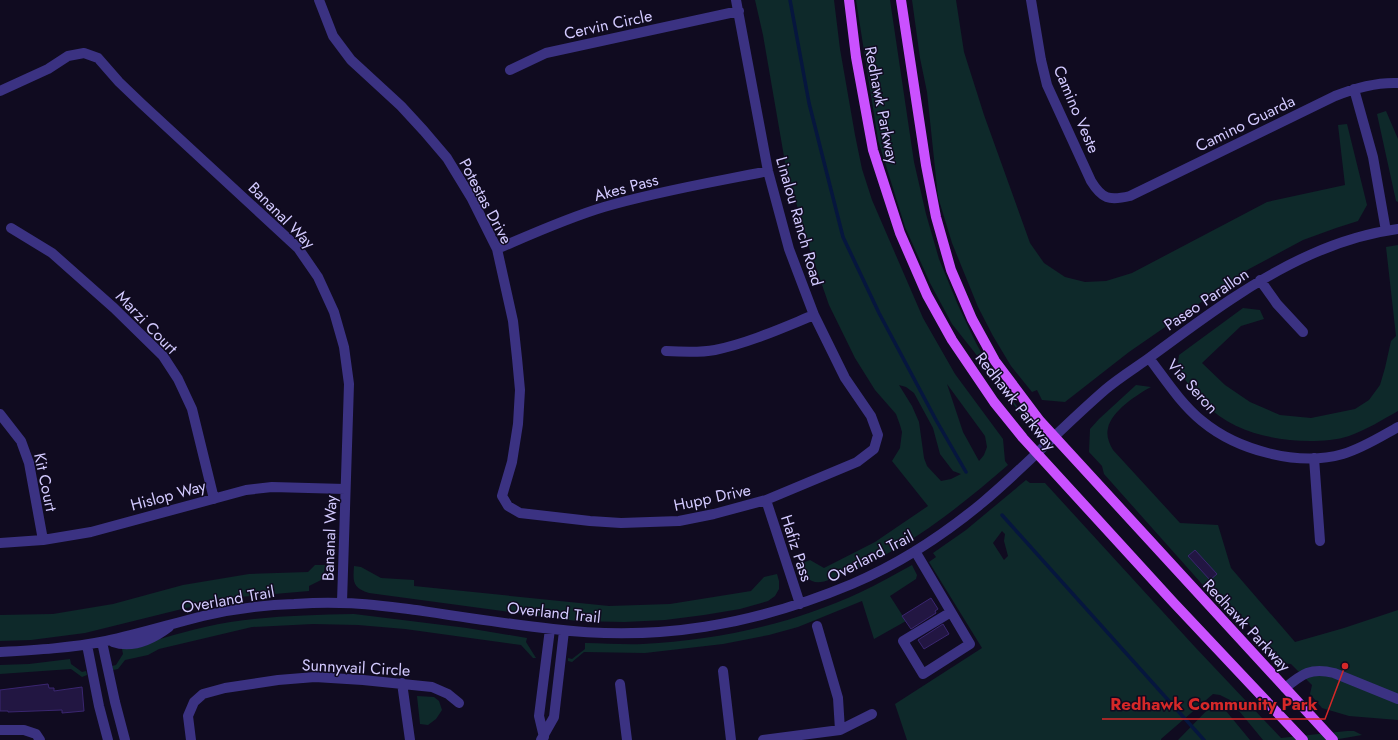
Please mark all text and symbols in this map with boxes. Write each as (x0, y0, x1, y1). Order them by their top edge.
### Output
street label: Cervin Circle (562, 4, 654, 45)
street label: Redhawk Parkway (859, 44, 904, 167)
street label: Camino Veste (1048, 62, 1105, 157)
street label: Camino Guarda (1192, 89, 1299, 157)
street label: Potestas Drive (453, 154, 518, 248)
street label: Linalou Ranch Road (770, 154, 829, 288)
street label: Akes Pass (591, 168, 661, 207)
street label: Bananal Way (243, 177, 321, 255)
street label: Paseo Parallon (1159, 263, 1253, 336)
street label: Marzi Court (110, 285, 183, 359)
street label: Redhawk Parkway (970, 347, 1062, 456)
street label: Via Seron (1162, 354, 1223, 419)
street label: Kit Court (28, 451, 63, 514)
street label: Hislop Way (128, 474, 209, 517)
street label: Hupp Drive (671, 478, 753, 517)
street label: Bananal Way (317, 494, 343, 581)
street label: Hafiz Pass (775, 512, 818, 584)
street label: Overland Trail (823, 525, 917, 588)
street label: Redhawk Parkway (1198, 574, 1296, 678)
street label: Overland Trail (180, 580, 277, 619)
street label: Overland Trail (506, 596, 602, 629)
street label: Sunnyvail Circle (301, 653, 411, 682)
callout: Redhawk Community Park (1102, 690, 1325, 719)
text: Redhawk Community Park (1110, 692, 1318, 716)

